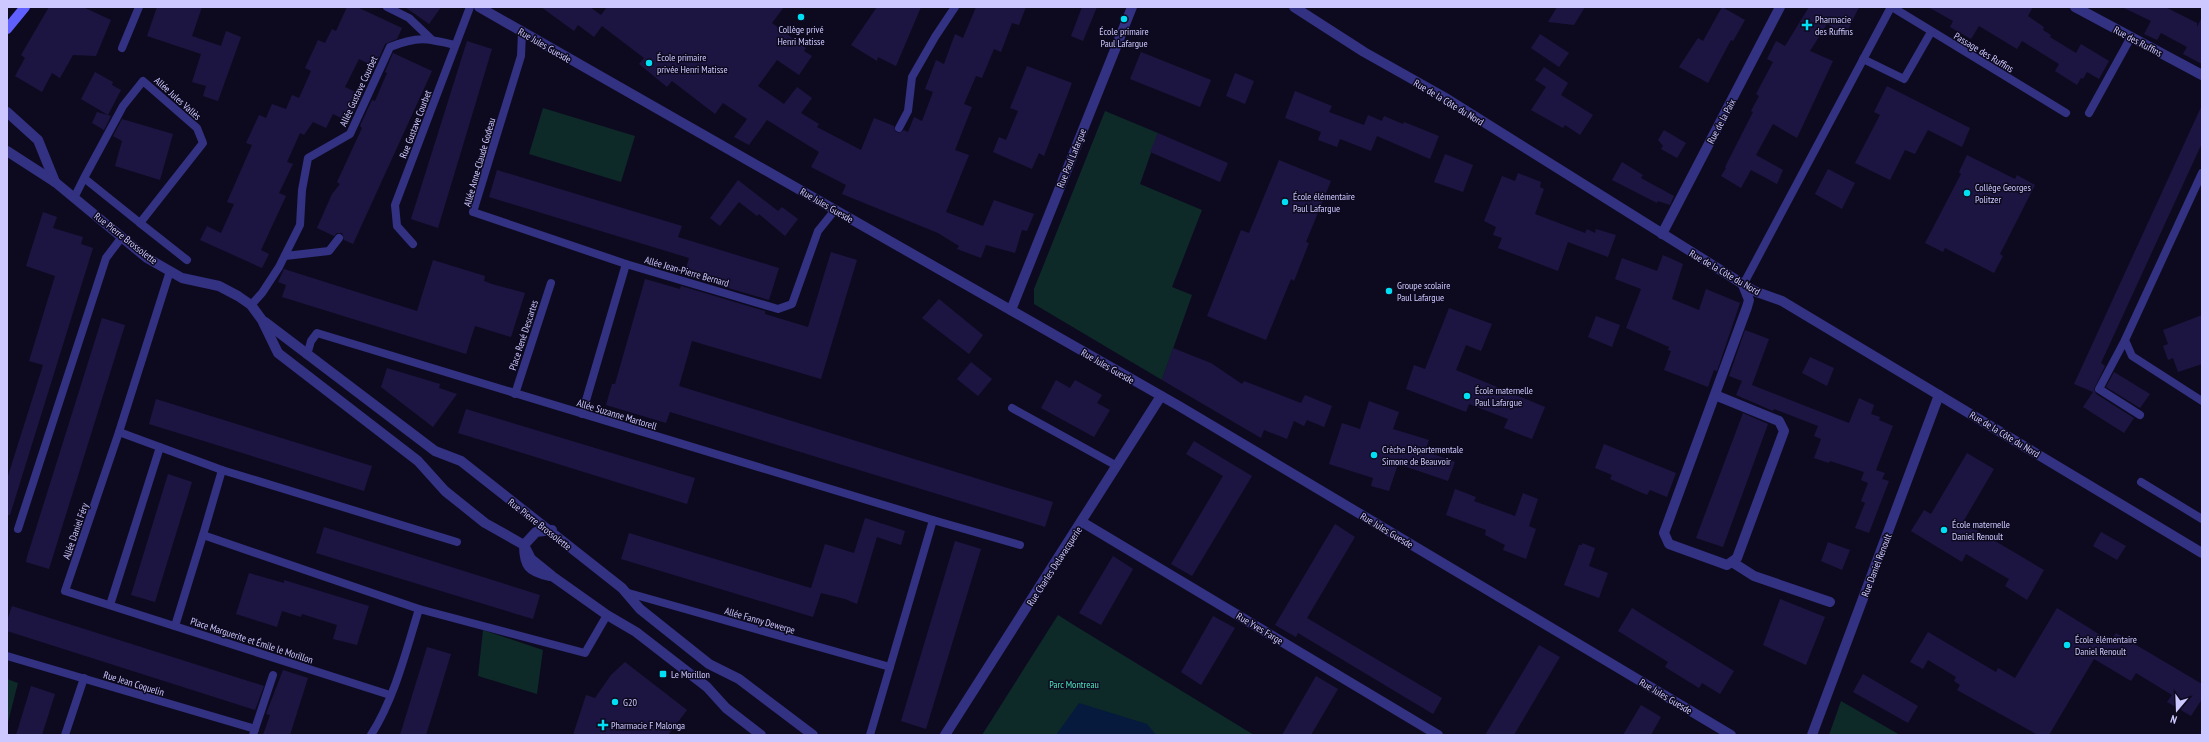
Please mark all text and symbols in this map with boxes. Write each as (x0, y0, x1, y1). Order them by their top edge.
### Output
marker: Collège privé Henri Matisse (796, 12, 806, 22)
place label: Pharmacie des Ruffins (1815, 13, 1853, 38)
marker: École primaire Paul Lafargue (1119, 14, 1129, 24)
marker: Pharmacie des Ruffins (1802, 20, 1812, 30)
place label: Collège privé Henri Matisse (777, 23, 825, 48)
street label: Rue des Ruffins (2111, 23, 2165, 60)
street label: Rue Jules Guesde (516, 25, 574, 66)
place label: École primaire Paul Lafargue (1099, 25, 1149, 50)
street label: Passage des Ruffins (1952, 30, 2016, 76)
place label: École primaire privée Henri Matisse (657, 51, 728, 76)
street label: Allée Gustave Courbet (336, 54, 381, 128)
marker: École primaire privée Henri Matisse (644, 58, 654, 68)
street label: Allée Jules Vallès (152, 74, 204, 123)
street label: Rue de la Côte du Nord (1411, 76, 1486, 128)
street label: Rue Gustave Courbet (397, 88, 434, 160)
street label: Rue de la Paix (1704, 97, 1739, 146)
street label: Allée Anne-Claude Godeau (461, 116, 498, 208)
street label: Rue Paul Lafargue (1054, 127, 1089, 190)
place label: Collège Georges Politzer (1975, 181, 2031, 206)
street label: Rue Jules Guesde (798, 185, 856, 226)
marker: Collège Georges Politzer (1962, 188, 1972, 198)
place label: École élémentaire Paul Lafargue (1293, 190, 1355, 215)
marker: École élémentaire Paul Lafargue (1280, 197, 1290, 207)
street label: Rue Pierre Brossolette (91, 210, 160, 267)
street label: Rue de la Côte du Nord (1687, 247, 1762, 298)
street label: Allée Jean-Pierre Bernard (643, 253, 731, 290)
place label: Groupe scolaire Paul Lafargue (1397, 279, 1450, 304)
marker: Groupe scolaire Paul Lafargue (1384, 286, 1394, 296)
street label: Place René Descartes (506, 298, 541, 372)
street label: Rue Jules Guesde (1079, 346, 1137, 387)
place label: École maternelle Paul Lafargue (1475, 384, 1533, 409)
marker: École maternelle Paul Lafargue (1462, 391, 1472, 401)
street label: Allée Suzanne Martorell (575, 396, 659, 433)
street label: Rue de la Côte du Nord (1967, 408, 2042, 460)
place label: Crèche Départementale Simone de Beauvoir (1382, 443, 1463, 468)
marker: Crèche Départementale Simone de Beauvoir (1369, 450, 1379, 460)
street label: Rue Pierre Brossolette (505, 496, 574, 553)
street label: Allée Daniel Féry (60, 501, 91, 561)
street label: Rue Jules Guesde (1358, 510, 1416, 551)
place label: École maternelle Daniel Renoult (1952, 518, 2010, 543)
street label: Rue Charles Delavacquerie (1024, 524, 1085, 608)
marker: École maternelle Daniel Renoult (1939, 525, 1949, 535)
street label: Rue Daniel Renoult (1858, 532, 1895, 599)
street label: Allée Fanny Dewerpe (723, 604, 797, 637)
street label: Rue Yves Farge (1234, 609, 1285, 647)
street label: Place Marguerite et Émile le Morillon (189, 614, 315, 666)
place label: École élémentaire Daniel Renoult (2075, 633, 2137, 658)
marker: École élémentaire Daniel Renoult (2062, 640, 2072, 650)
street label: Rue Jean Coquelin (102, 668, 166, 699)
place label: Le Morillon (671, 668, 710, 681)
marker: Le Morillon (658, 669, 668, 679)
street label: Rue Jules Guesde (1637, 676, 1695, 717)
park label: Parc Montreau (1049, 678, 1099, 691)
north arrow (2157, 690, 2197, 730)
place label: G20 (623, 696, 637, 709)
marker: G20 (610, 697, 620, 707)
text: N (2169, 712, 2179, 727)
place label: Pharmacie F Malonga (611, 719, 685, 732)
marker: Pharmacie F Malonga (598, 720, 608, 730)

